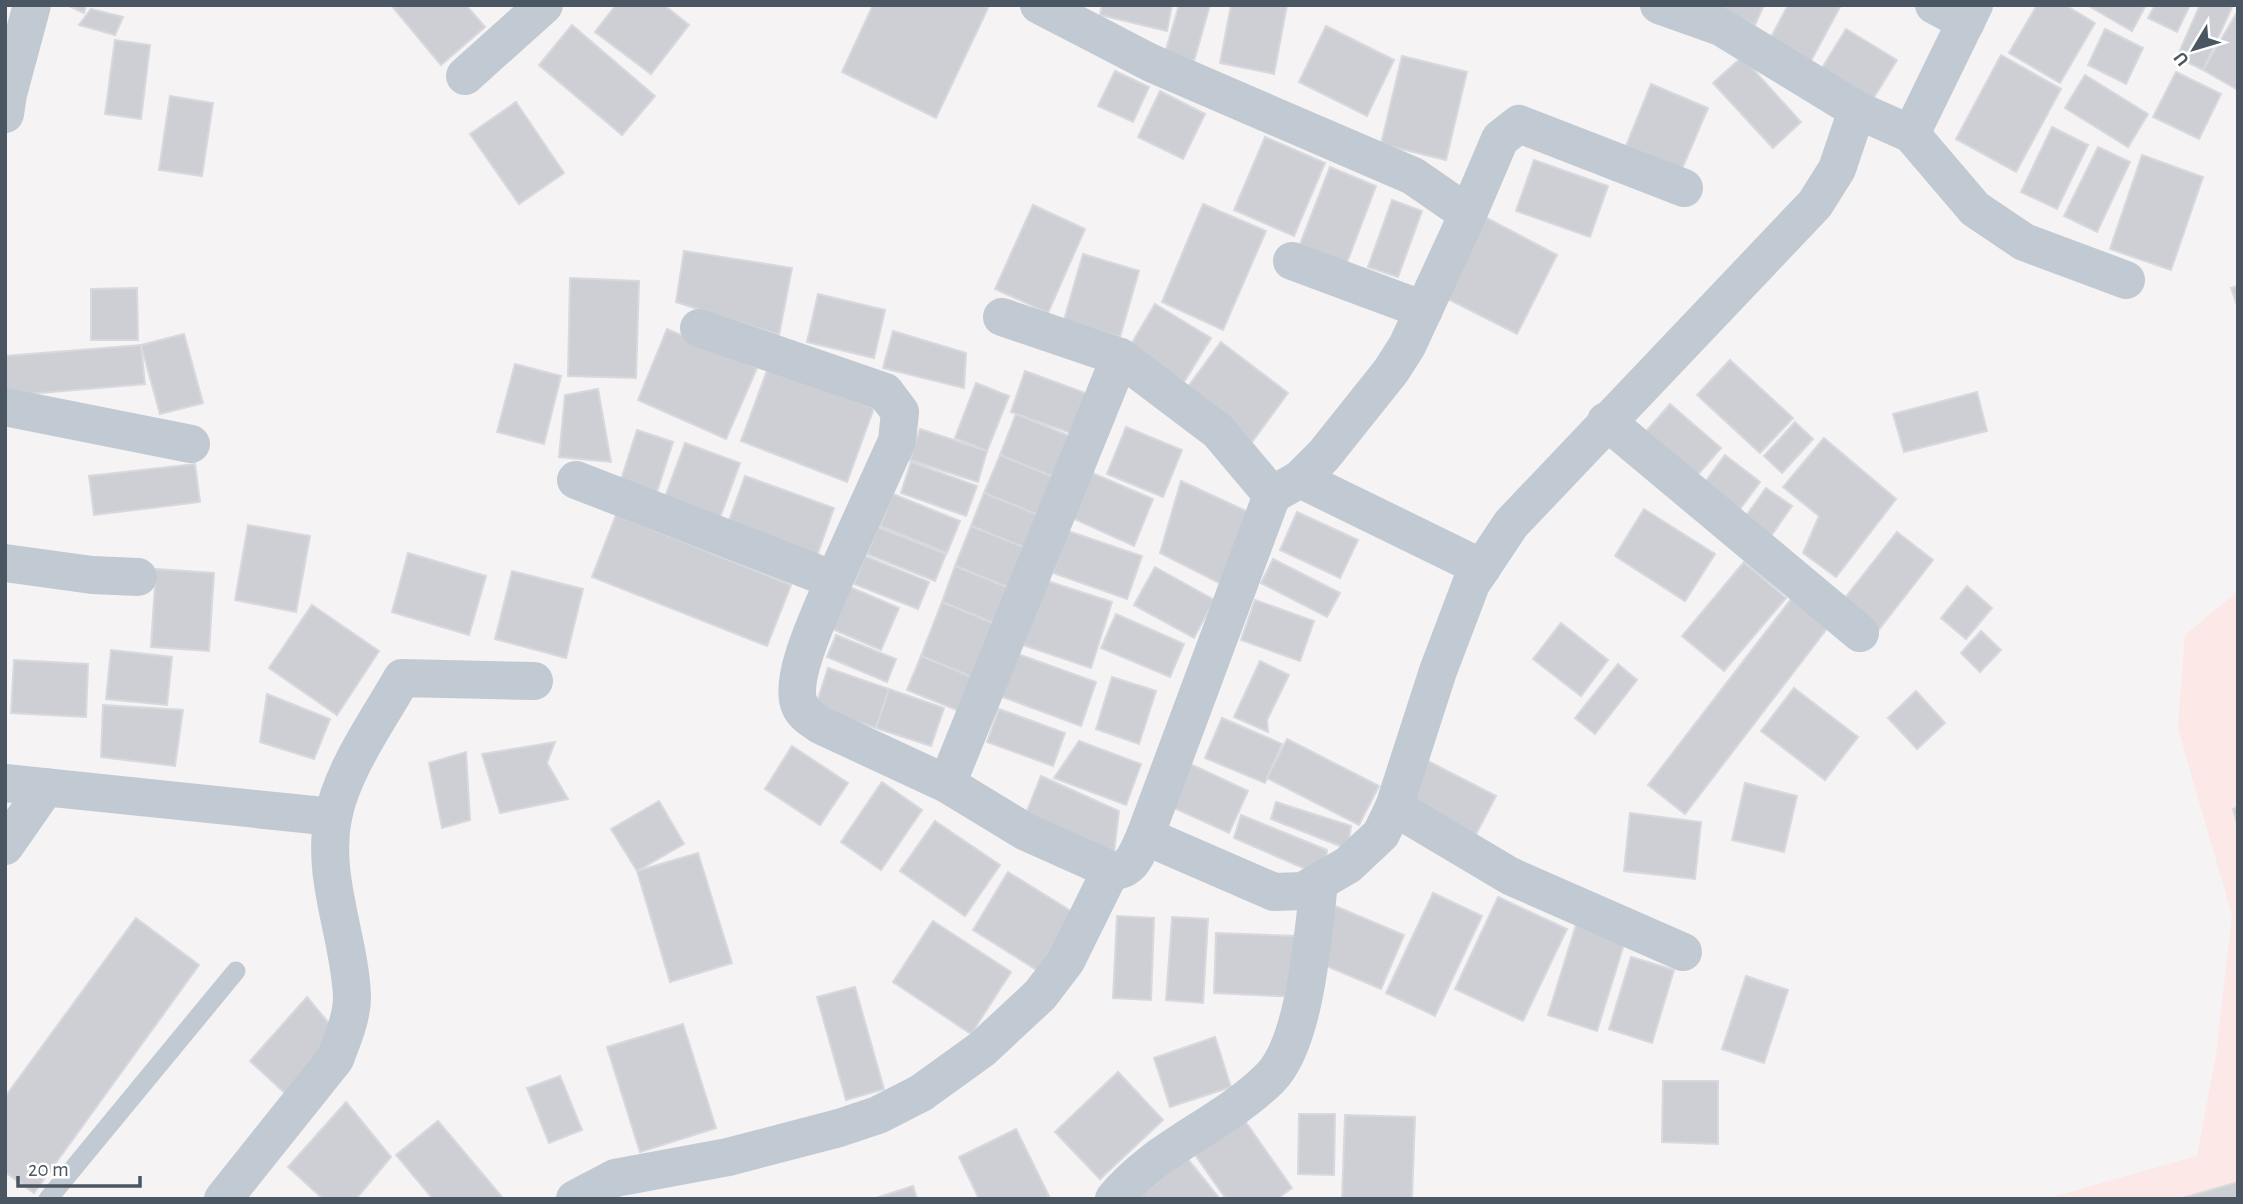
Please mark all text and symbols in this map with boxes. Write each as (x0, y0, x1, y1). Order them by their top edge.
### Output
north arrow (2159, 14, 2229, 84)
text: U (2171, 48, 2193, 69)
scale bar (18, 1144, 140, 1188)
text: 20 m (28, 1159, 69, 1180)

